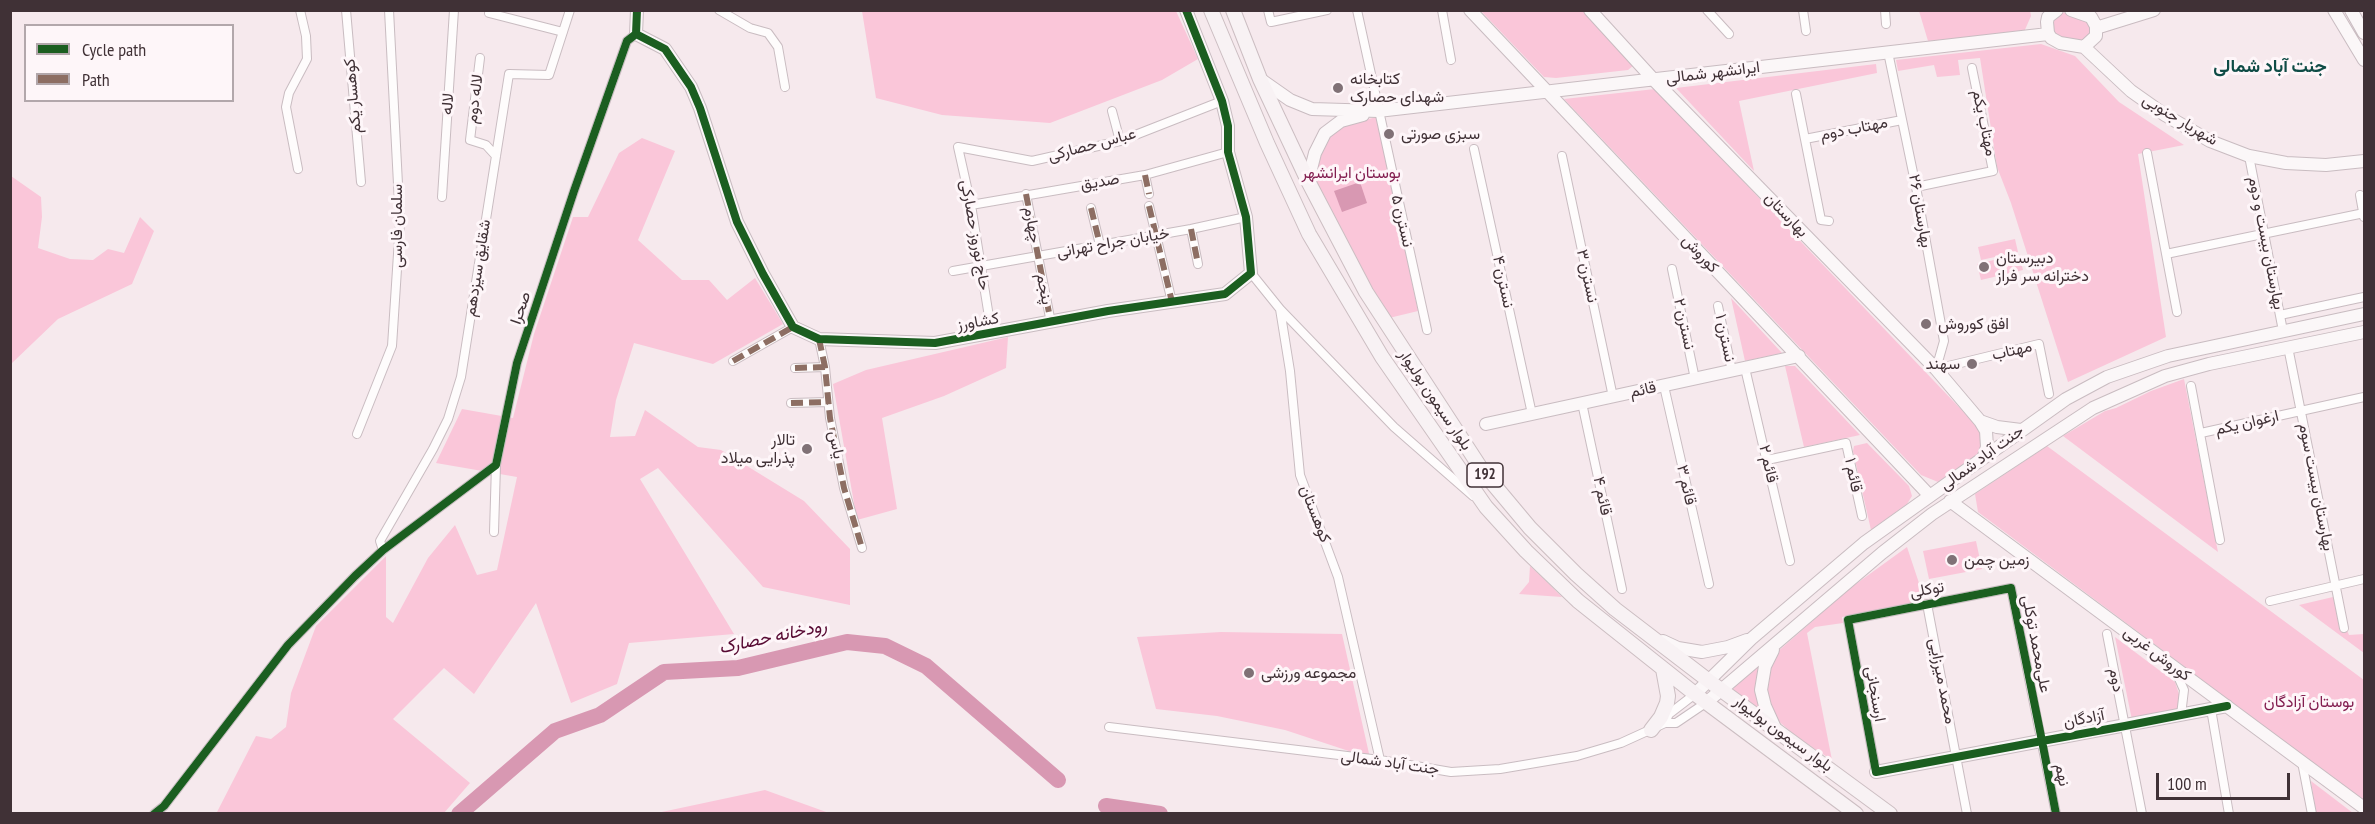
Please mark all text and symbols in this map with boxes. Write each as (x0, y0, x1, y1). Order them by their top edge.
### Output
legend (24, 24, 234, 102)
text: Cycle path (82, 38, 146, 61)
district label: جنت‌ آباد شمالی (2213, 56, 2327, 78)
street label: کوهسار یکم (340, 58, 366, 134)
street label: ایرانشهر شمالی (1665, 58, 1761, 88)
text: Path (82, 68, 110, 91)
place label: کتابخانه شهدای حصارک (1350, 69, 1444, 107)
street label: لاله دوم (462, 73, 488, 125)
marker: کتابخانه شهدای حصارک (1331, 81, 1345, 95)
street label: مهتاب یکم (1968, 88, 2000, 158)
street label: شهریار جنوبی (2139, 90, 2221, 150)
street label: لاله (438, 92, 458, 116)
street label: مهتاب دوم (1819, 113, 1889, 145)
street label: عباس حصارکی (1046, 124, 1138, 166)
place label: سبزی صورتی (1401, 124, 1480, 144)
marker: سبزی صورتی (1382, 127, 1396, 141)
park label: بوستان ایرانشهر (1301, 163, 1401, 183)
street label: صدیق (1079, 169, 1121, 195)
street label: بهارستان ۲۶ (1904, 173, 1936, 249)
street label: بهارستان بیست و دوم (2244, 175, 2288, 311)
street label: حاج نوروز حصارکی (956, 178, 994, 292)
street label: سلمان فارسی (387, 184, 407, 268)
street label: بهارستان (1760, 189, 1812, 241)
street label: نسترن ۵ (1387, 193, 1417, 249)
street label: چهارم (1019, 205, 1045, 245)
street label: شقایق سیزدهم (461, 218, 495, 318)
street label: خیابان جراح تهرانی (1055, 224, 1171, 262)
street label: کوروش (1677, 231, 1723, 277)
street label: نسترن ۳ (1572, 247, 1602, 305)
place label: دبیرستان دخترانه سر فراز (1996, 248, 2089, 286)
street label: نسترن ۴ (1488, 254, 1518, 310)
marker: دبیرستان دخترانه سر فراز (1977, 260, 1991, 274)
street label: پنجم (1032, 272, 1056, 306)
street label: صحرا (507, 289, 535, 327)
street label: نسترن ۲ (1669, 297, 1699, 351)
street label: کشاورز (955, 309, 1001, 335)
street label: نسترن ۱ (1711, 312, 1739, 364)
place label: افق کوروش (1938, 314, 2009, 334)
marker: افق کوروش (1919, 317, 1933, 331)
street label: مهتاب (1990, 337, 2034, 365)
street label: بلوار سیمون بولیوار (1394, 346, 1476, 454)
place label: سهند (1926, 354, 1960, 374)
marker: سهند (1965, 357, 1979, 371)
street label: قائم (1628, 378, 1658, 402)
street label: ارغوان یکم (2213, 406, 2281, 440)
street label: جنت آباد شمالی (1936, 421, 2028, 495)
street label: بهارستان بیست سوم (2294, 421, 2338, 553)
street label: یاس (824, 429, 848, 461)
place label: تالار پذرایی میلاد (721, 430, 795, 468)
marker: تالار پذرایی میلاد (800, 442, 814, 456)
street label: قائم ۲ (1754, 443, 1782, 485)
street label: قائم ۱ (1840, 456, 1866, 494)
road number: 192 (1467, 463, 1503, 487)
street label: قائم ۳ (1672, 463, 1700, 507)
street label: قائم ۴ (1589, 475, 1615, 517)
street label: کوهستان (1295, 483, 1335, 545)
place label: زمین چمن (1964, 550, 2029, 570)
marker: زمین چمن (1945, 553, 1959, 567)
street label: توکلی (1908, 577, 1946, 603)
street label: علی‌محمد توکلی (2017, 594, 2055, 694)
water label: رودخانه حصارک (717, 615, 829, 659)
street label: کوروش غربی (2119, 622, 2195, 686)
street label: محمد میرزایی (1924, 636, 1960, 726)
place label: مجموعه ورزشی (1261, 663, 1356, 683)
street label: ارسنجانی (1861, 665, 1889, 723)
marker: مجموعه ورزشی (1242, 666, 1256, 680)
street label: دوم (2104, 666, 2128, 694)
street label: بلوار سیمون بولیوار (1730, 692, 1836, 776)
park label: بوستان آزادگان (2264, 692, 2354, 712)
street label: آزادگان (2062, 706, 2106, 732)
street label: جنت آباد شمالی (1340, 747, 1440, 779)
scale bar (2159, 761, 2292, 799)
street label: نهم (2050, 762, 2074, 788)
text: 100 m (2167, 772, 2207, 795)

